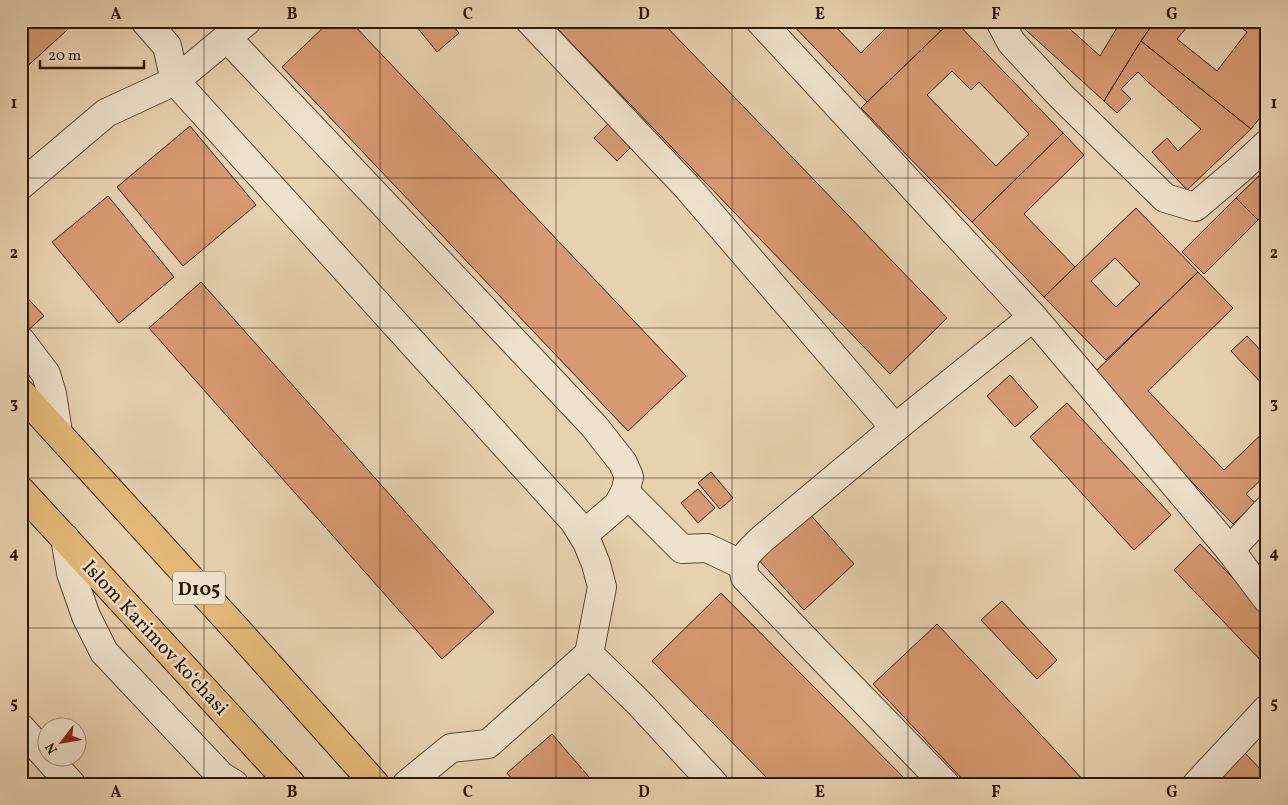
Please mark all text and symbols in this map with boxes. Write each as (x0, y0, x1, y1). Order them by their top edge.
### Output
text: A (110, 4, 122, 26)
text: B (287, 4, 298, 26)
text: C (463, 4, 473, 26)
text: D (638, 4, 650, 26)
text: E (815, 4, 825, 26)
text: F (991, 4, 1001, 26)
text: G (1166, 4, 1178, 26)
scale bar (40, 38, 144, 70)
text: 20 m (48, 46, 81, 67)
text: 1 (11, 93, 17, 115)
text: 1 (1271, 93, 1277, 115)
text: 2 (10, 243, 18, 265)
text: 2 (1270, 243, 1278, 265)
text: 3 (10, 393, 18, 415)
text: 3 (1270, 393, 1278, 415)
text: 4 (9, 543, 19, 565)
text: 4 (1269, 543, 1279, 565)
street label: Islom Karimov koʻchasi (75, 555, 234, 722)
road number: D105 (173, 572, 225, 604)
text: 5 (10, 693, 18, 715)
text: 5 (1270, 693, 1278, 715)
north arrow (38, 718, 88, 768)
text: N (41, 739, 63, 757)
text: A (110, 782, 122, 804)
text: B (287, 782, 298, 804)
text: C (463, 782, 473, 804)
text: D (638, 782, 650, 804)
text: E (815, 782, 825, 804)
text: F (991, 782, 1001, 804)
text: G (1166, 782, 1178, 804)

